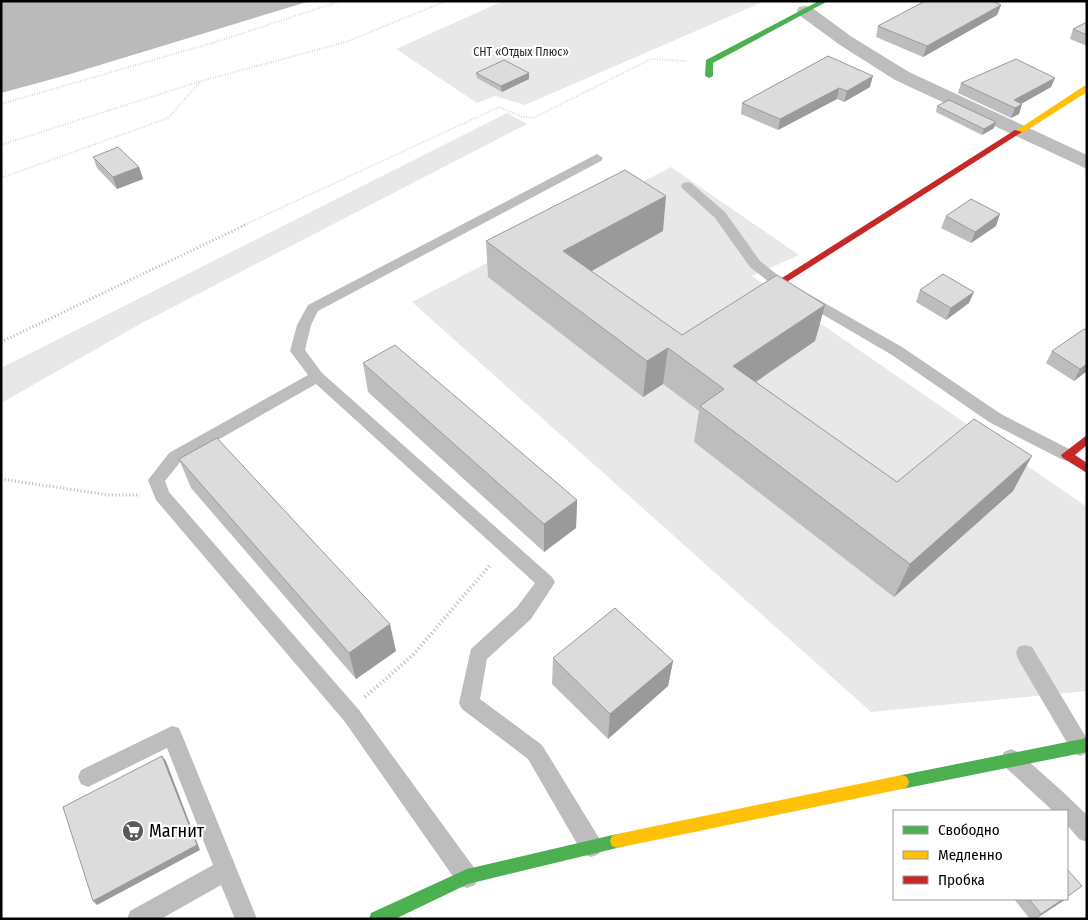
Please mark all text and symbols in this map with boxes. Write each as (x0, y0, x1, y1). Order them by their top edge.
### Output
park label: СНТ «Отдых Плюс» (473, 45, 569, 59)
legend (893, 810, 1068, 900)
supermarket icon: Магнит (121, 819, 145, 843)
place label: Магнит (149, 820, 205, 842)
text: Свободно (938, 821, 1000, 839)
text: Медленно (938, 846, 1003, 864)
text: Пробка (938, 871, 985, 889)

